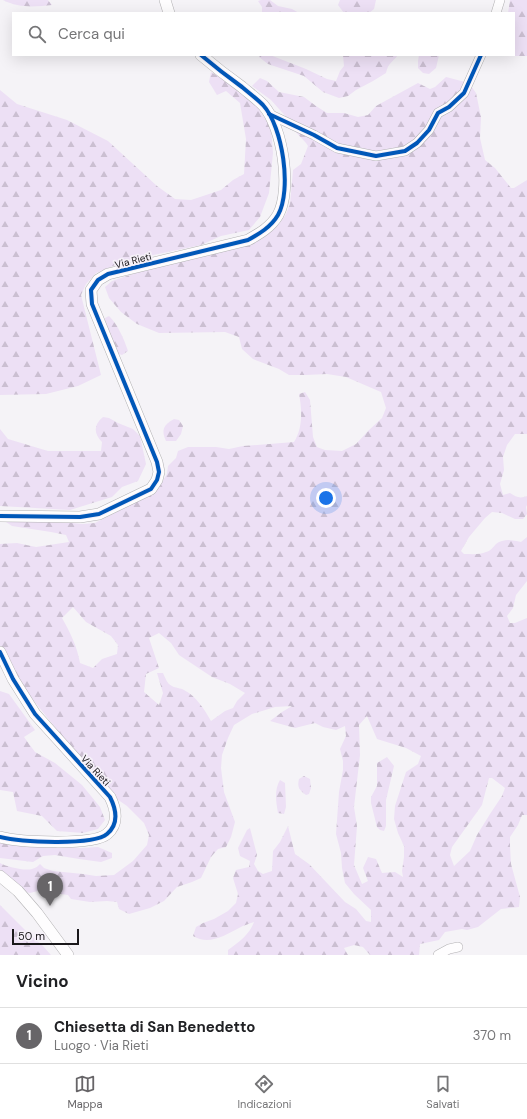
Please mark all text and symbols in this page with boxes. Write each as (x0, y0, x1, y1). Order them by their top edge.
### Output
search box (12, 12, 515, 56)
icon: search (26, 23, 48, 45)
text: Cerca qui (58, 24, 125, 44)
street label: Via Rieti (113, 250, 153, 271)
your location (316, 488, 336, 508)
street label: Via Rieti (78, 752, 113, 788)
pin: 1 (37, 873, 63, 906)
scale bar (12, 927, 79, 946)
text: 50 m (18, 929, 45, 943)
text: Vicino (16, 970, 69, 992)
text: Chiesetta di San Benedetto (54, 1017, 255, 1037)
text: 1 (27, 1027, 31, 1044)
text: 370 m (473, 1027, 511, 1044)
text: Luogo · Via Rieti (54, 1037, 149, 1054)
tab: Mappa (68, 1073, 103, 1111)
tab: Indicazioni (238, 1073, 291, 1111)
tab: Salvati (426, 1073, 459, 1111)

